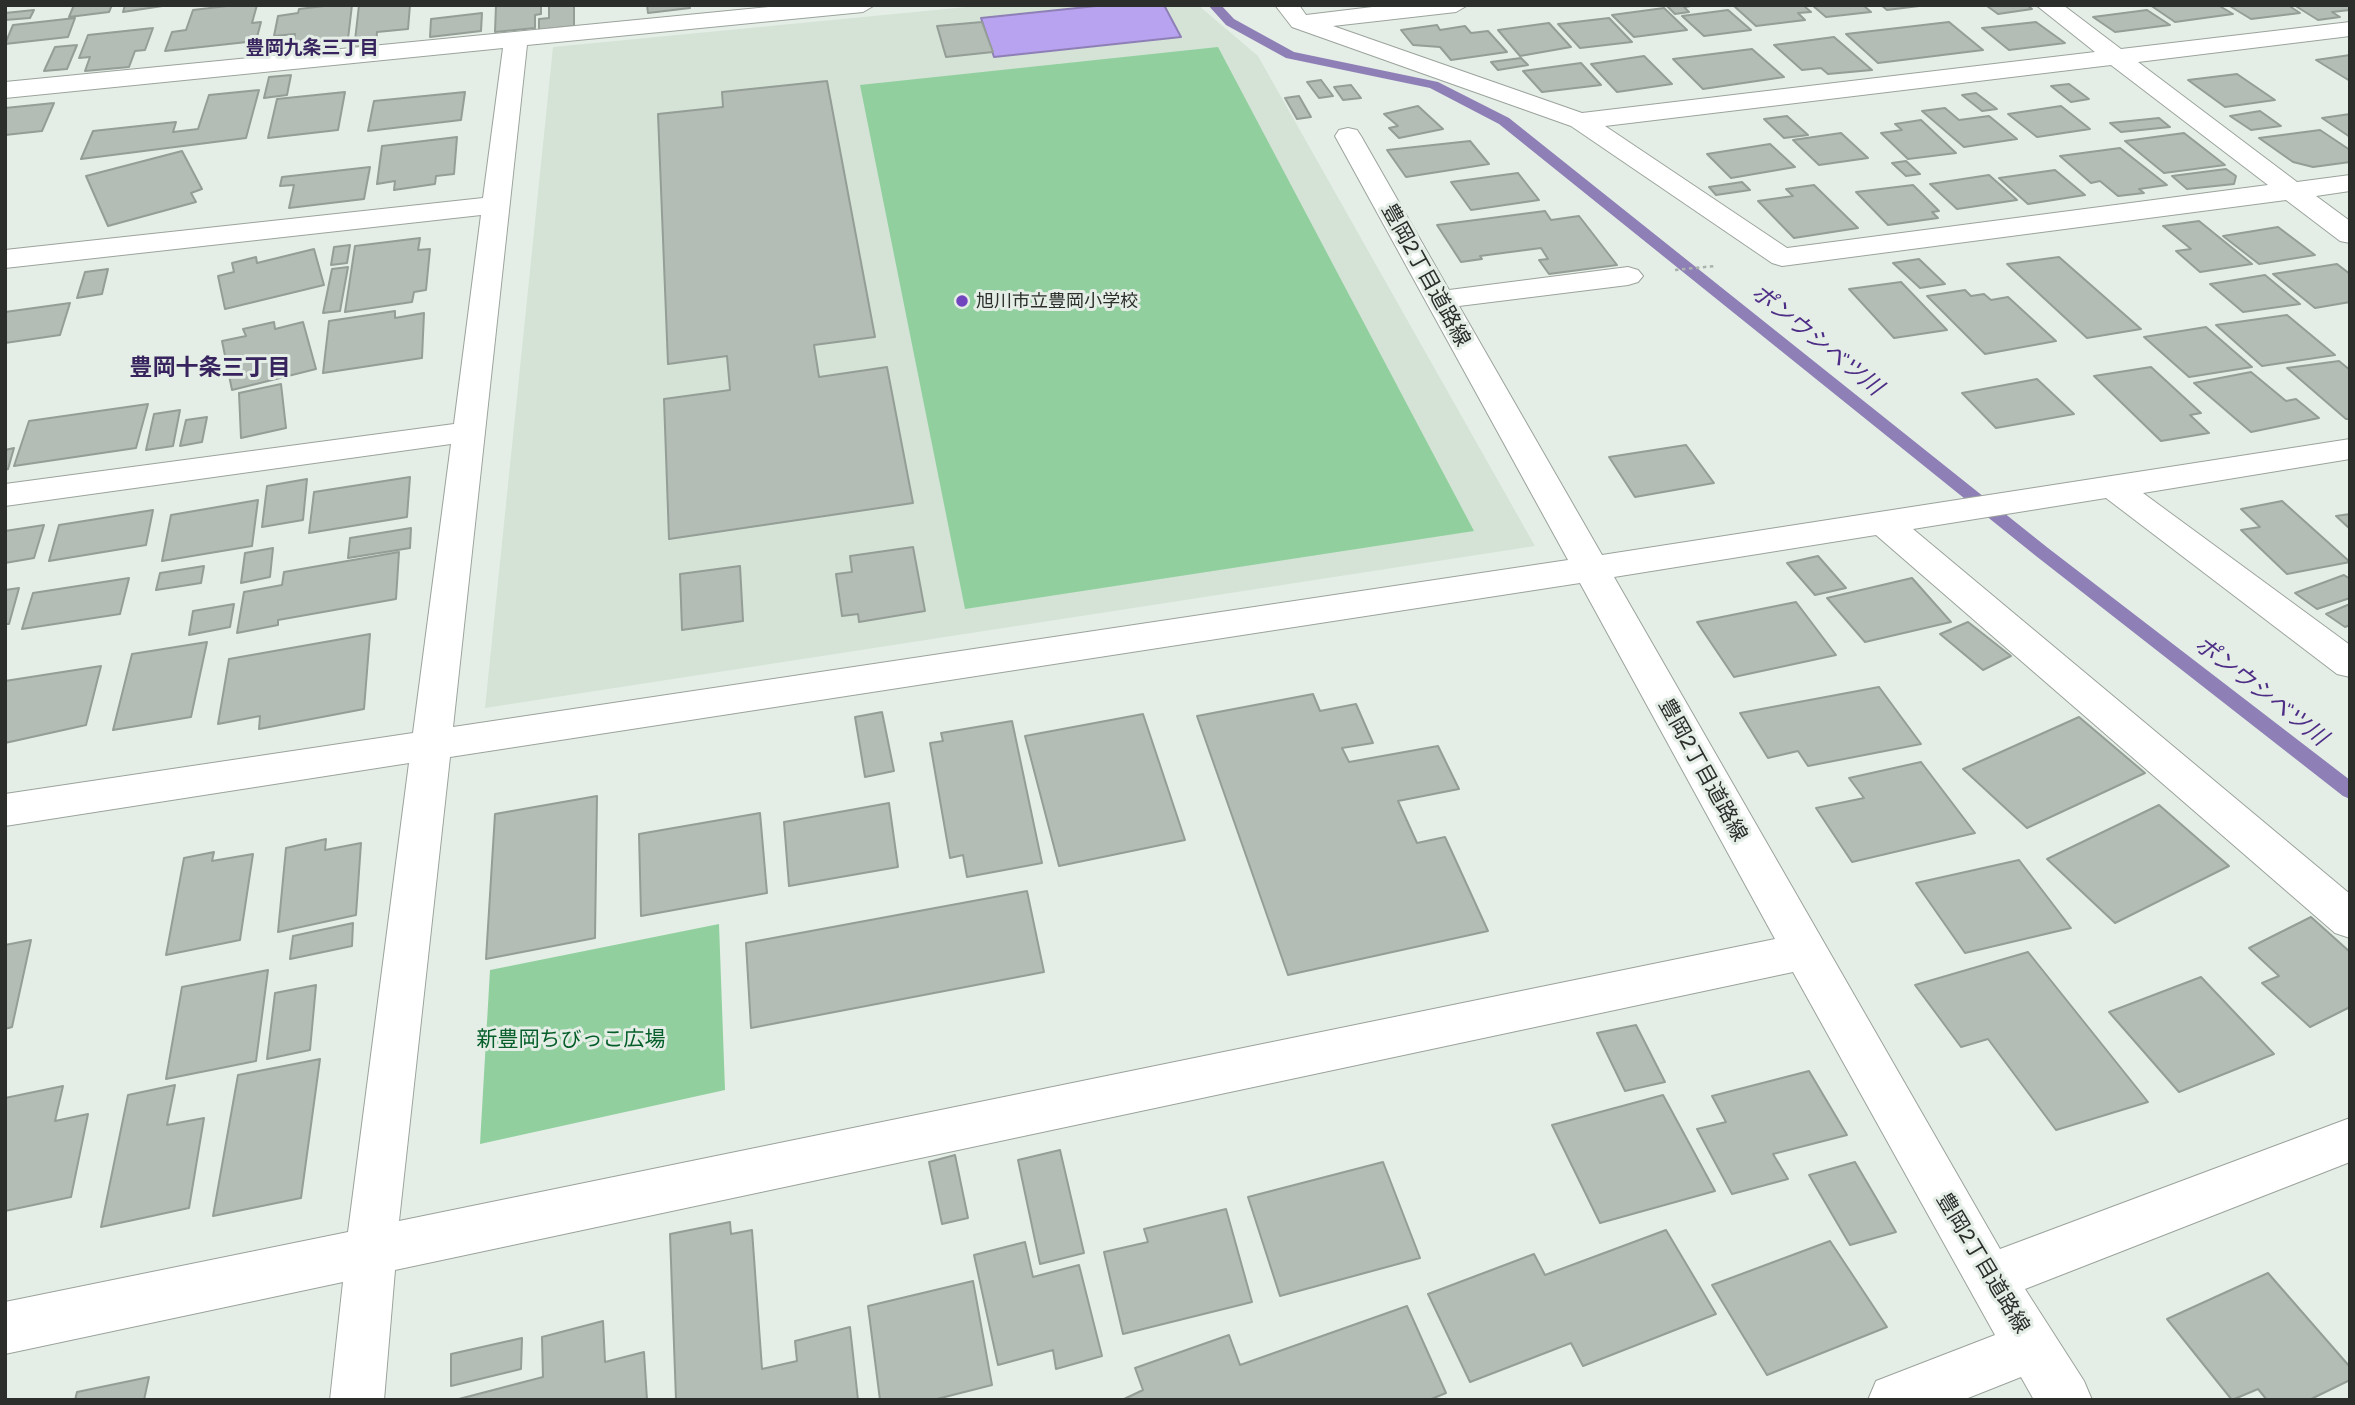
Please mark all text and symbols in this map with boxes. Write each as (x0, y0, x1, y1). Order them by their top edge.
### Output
district label: 豊岡九条三丁目 (246, 37, 378, 59)
street label: 豊岡2丁目道路線 (1376, 199, 1476, 351)
water label: ポンウシベツ川 (1746, 279, 1888, 401)
place label: 旭川市立豊岡小学校 (976, 290, 1138, 312)
marker: 旭川市立豊岡小学校 (954, 293, 970, 309)
district label: 豊岡十条三丁目 (130, 354, 290, 382)
water label: ポンウシベツ川 (2189, 631, 2333, 751)
street label: 豊岡2丁目道路線 (1653, 694, 1753, 846)
park label: 新豊岡ちびっこ広場 (477, 1026, 665, 1052)
street label: 豊岡2丁目道路線 (1931, 1188, 2035, 1338)

